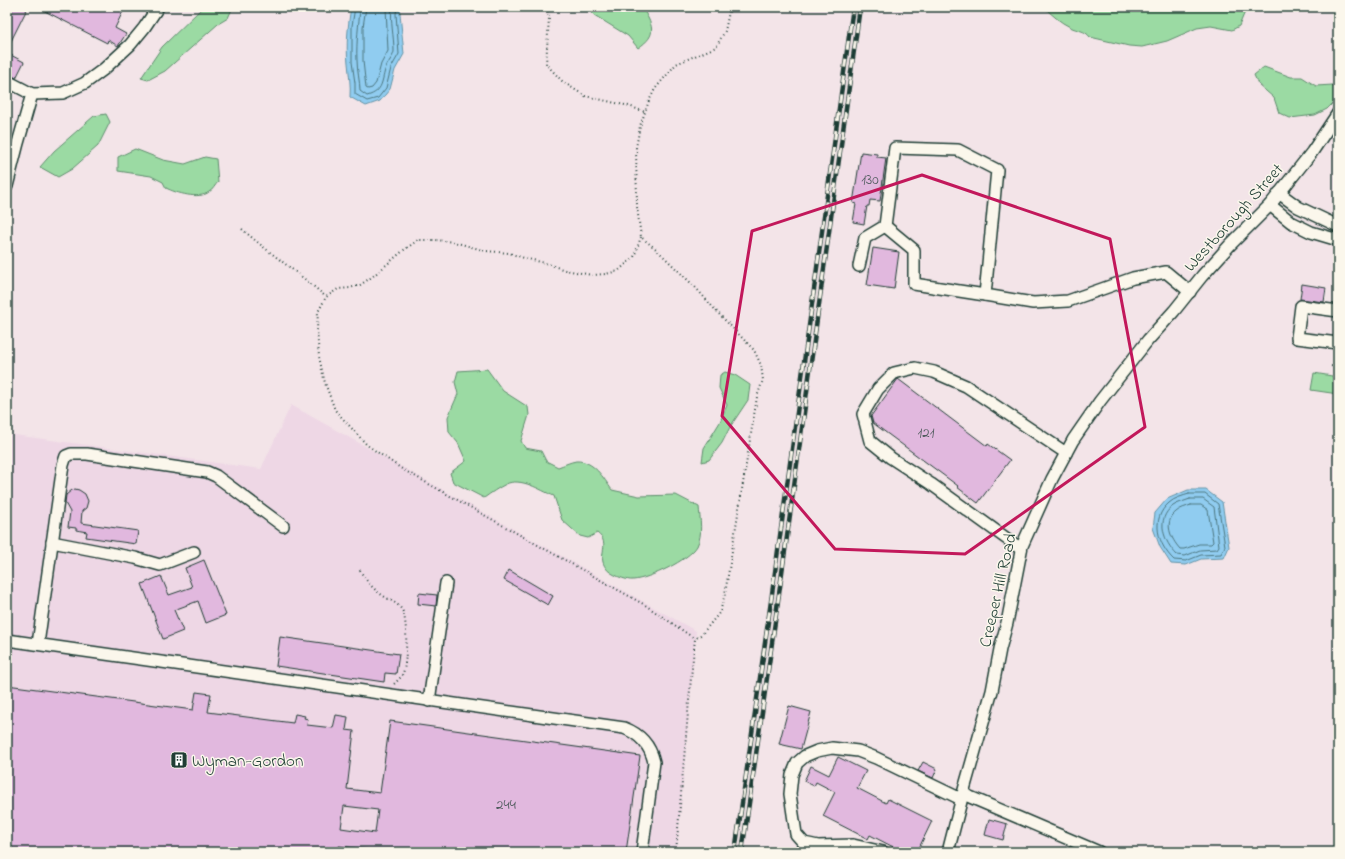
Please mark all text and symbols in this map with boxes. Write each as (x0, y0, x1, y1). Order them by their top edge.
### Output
street label: Westborough Street (1178, 158, 1292, 279)
house number: 130 (861, 169, 879, 191)
house number: 121 (918, 422, 935, 444)
street label: Creeper Hill Road (973, 531, 1024, 650)
place label: Wyman-Gordon (192, 749, 303, 775)
building icon: Wyman-Gordon (169, 750, 189, 770)
house number: 244 (496, 794, 516, 816)

